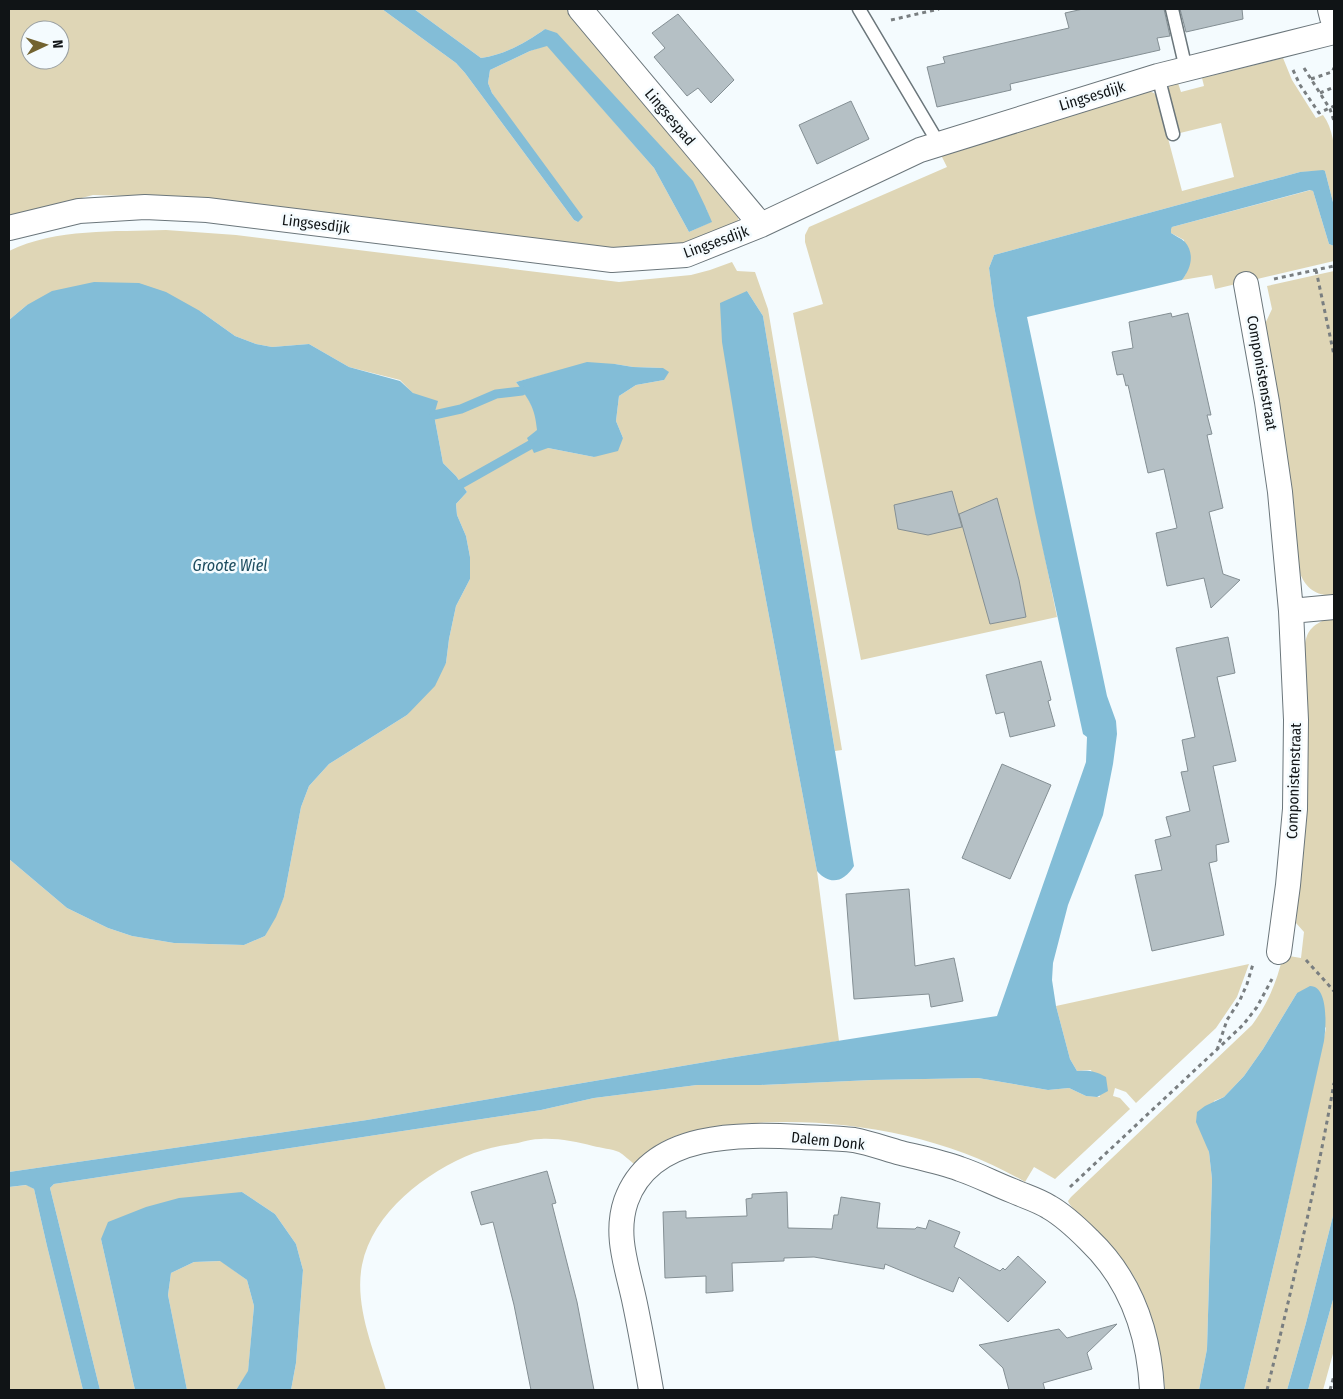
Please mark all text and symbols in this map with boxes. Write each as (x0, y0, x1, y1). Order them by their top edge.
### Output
north arrow (20, 20, 70, 70)
text: N (49, 39, 66, 49)
street label: Lingsesdijk (1057, 77, 1127, 115)
street label: Lingsespad (641, 85, 699, 149)
street label: Lingsesdijk (281, 211, 351, 237)
street label: Lingsesdijk (681, 222, 751, 262)
street label: Componistenstraat (1243, 314, 1281, 432)
water label: Groote Wiel (193, 556, 267, 575)
street label: Componistenstraat (1283, 722, 1305, 839)
street label: Dalem Donk (790, 1128, 866, 1154)

